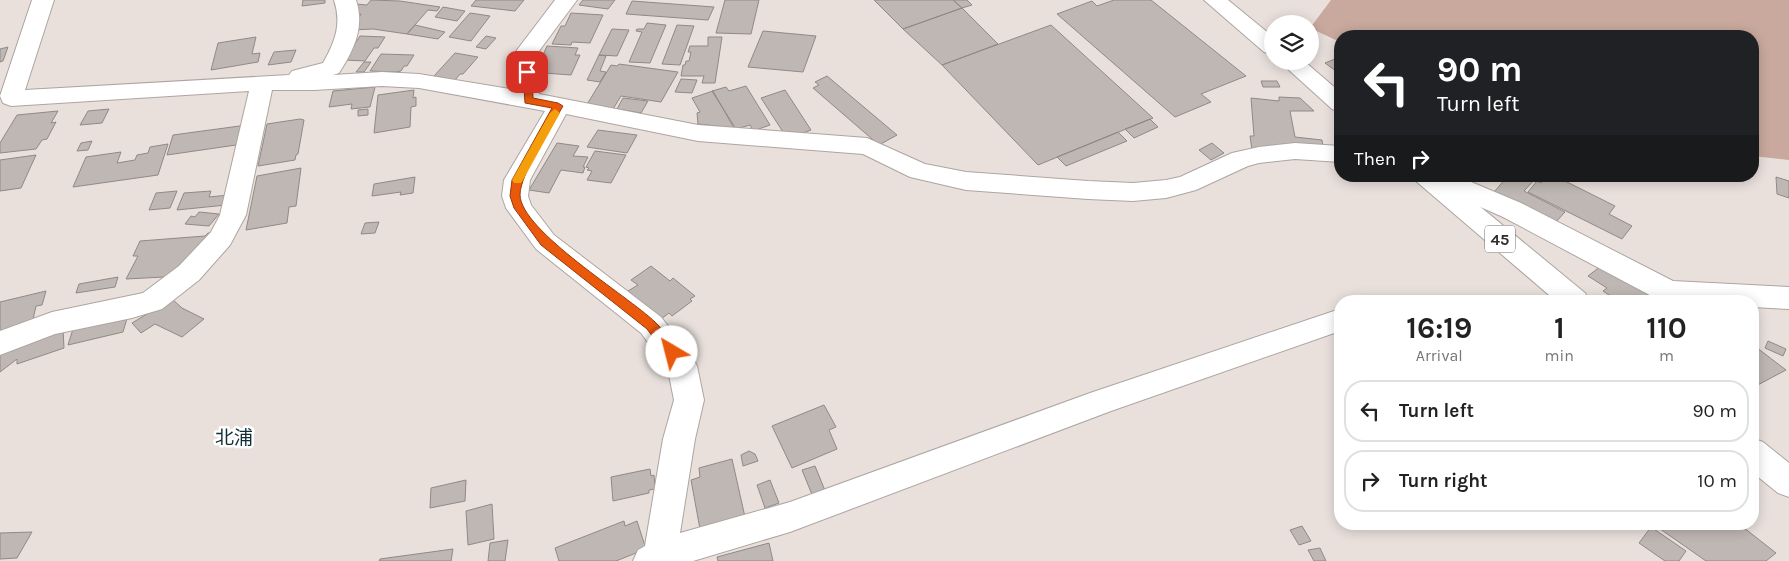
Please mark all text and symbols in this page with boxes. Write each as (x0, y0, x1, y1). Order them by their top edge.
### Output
map controls (1264, 15, 1319, 70)
button: layers (1264, 15, 1319, 70)
text: 90 m (1437, 49, 1523, 90)
icon: left (1354, 50, 1419, 115)
pin (506, 51, 548, 93)
icon: arrive (513, 58, 541, 86)
text: Turn left (1437, 91, 1520, 117)
icon: right (1406, 145, 1434, 173)
text: Then (1354, 148, 1396, 170)
road number: 45 (1485, 225, 1515, 252)
text: 16:19 (1406, 310, 1472, 346)
text: 1 (1554, 310, 1565, 346)
text: 110 (1646, 310, 1687, 346)
position arrow (645, 325, 697, 377)
text: Arrival (1416, 346, 1463, 365)
text: min (1545, 346, 1574, 365)
text: m (1659, 346, 1674, 365)
icon: left (1356, 397, 1384, 425)
text: Turn left (1399, 400, 1474, 422)
text: 90 m (1692, 400, 1737, 422)
district label: 北浦 (215, 427, 253, 449)
icon: right (1356, 467, 1384, 495)
text: Turn right (1399, 470, 1488, 492)
text: 10 m (1697, 470, 1737, 492)

